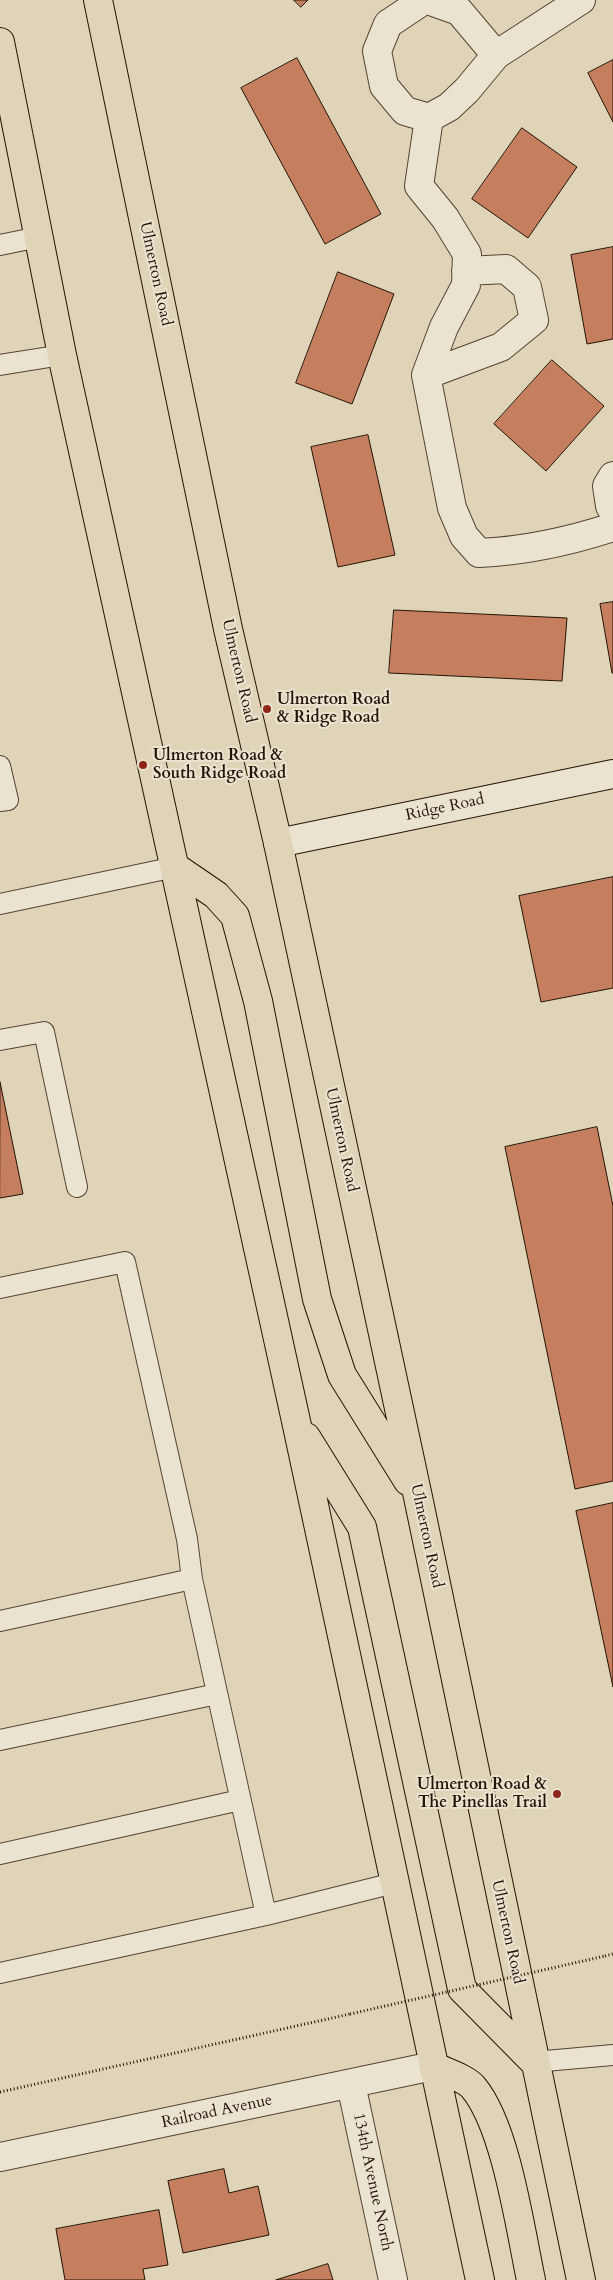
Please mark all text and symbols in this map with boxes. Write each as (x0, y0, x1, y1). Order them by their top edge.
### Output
street label: Ulmerton Road (135, 220, 175, 328)
street label: Ulmerton Road (217, 617, 259, 725)
place label: Ulmerton Road & Ridge Road (277, 690, 390, 728)
marker: Ulmerton Road & Ridge Road (261, 703, 273, 715)
place label: Ulmerton Road & South Ridge Road (153, 746, 286, 784)
marker: Ulmerton Road & South Ridge Road (137, 759, 149, 771)
street label: Ridge Road (404, 790, 486, 826)
street label: Ulmerton Road (321, 1086, 361, 1194)
street label: Ulmerton Road (406, 1482, 446, 1590)
place label: Ulmerton Road & The Pinellas Trail (417, 1775, 547, 1813)
marker: Ulmerton Road & The Pinellas Trail (551, 1788, 563, 1800)
street label: Ulmerton Road (487, 1878, 527, 1986)
street label: Railroad Avenue (160, 2091, 274, 2133)
street label: 134th Avenue North (348, 2111, 396, 2253)

